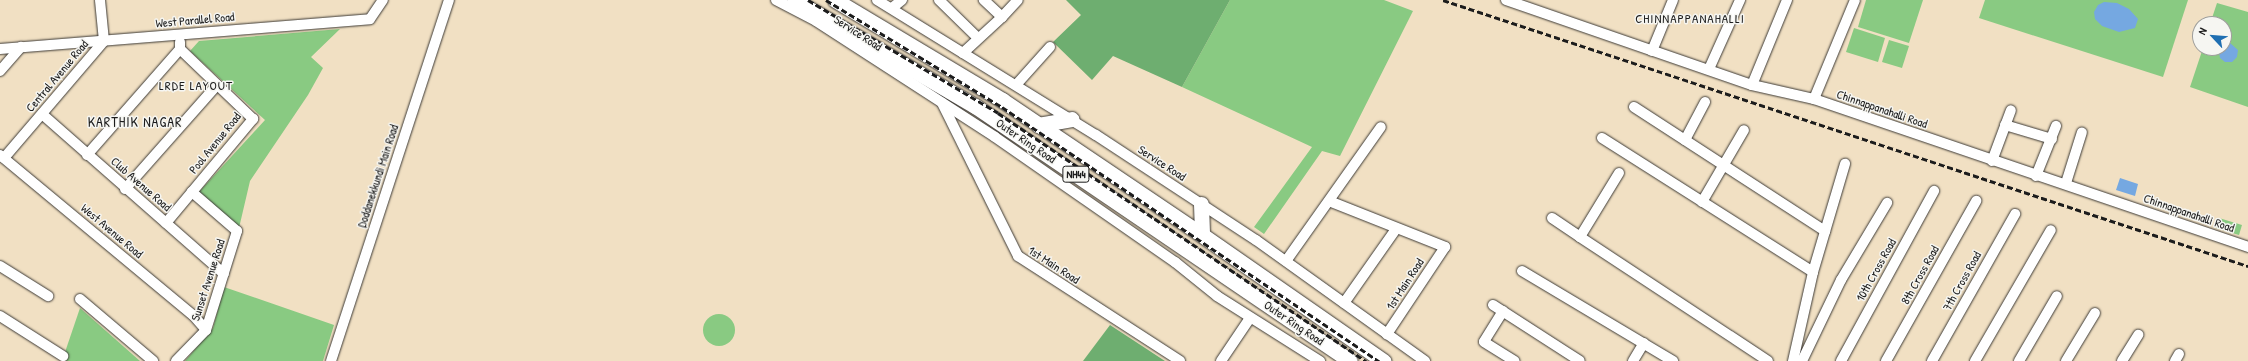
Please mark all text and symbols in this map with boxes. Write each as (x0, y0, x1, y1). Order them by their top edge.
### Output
street label: West Parallel Road (155, 9, 235, 31)
district label: CHINNAPPANAHALLI (1635, 10, 1745, 26)
street label: Service Road (831, 12, 885, 54)
north arrow (2192, 16, 2232, 56)
text: N (2195, 25, 2210, 37)
street label: Central Avenue Road (23, 37, 91, 115)
district label: LRDE LAYOUT (159, 77, 233, 93)
street label: Chinnappanahalli Road (1835, 87, 1929, 131)
street label: Pool Avenue Road (186, 110, 244, 176)
district label: KARTHIK NAGAR (88, 114, 182, 130)
street label: Outer Ring Road (993, 116, 1059, 166)
street label: Doddanekkundi Main Road (355, 123, 401, 229)
street label: Service Road (1135, 142, 1189, 184)
street label: Club Avenue Road (108, 154, 174, 214)
road number: NH44 (1062, 165, 1090, 183)
street label: Chinnappanahalli Road (2142, 191, 2236, 235)
street label: West Avenue Road (78, 201, 146, 261)
street label: 10th Cross Road (1853, 236, 1899, 304)
street label: Sunset Avenue Road (188, 237, 228, 323)
street label: 1st Main Road (1026, 243, 1082, 287)
street label: 8th Cross Road (1898, 243, 1942, 307)
street label: 7th Cross Road (1940, 249, 1984, 313)
street label: 1st Main Road (1383, 256, 1427, 312)
street label: Outer Ring Road (1261, 298, 1327, 348)

